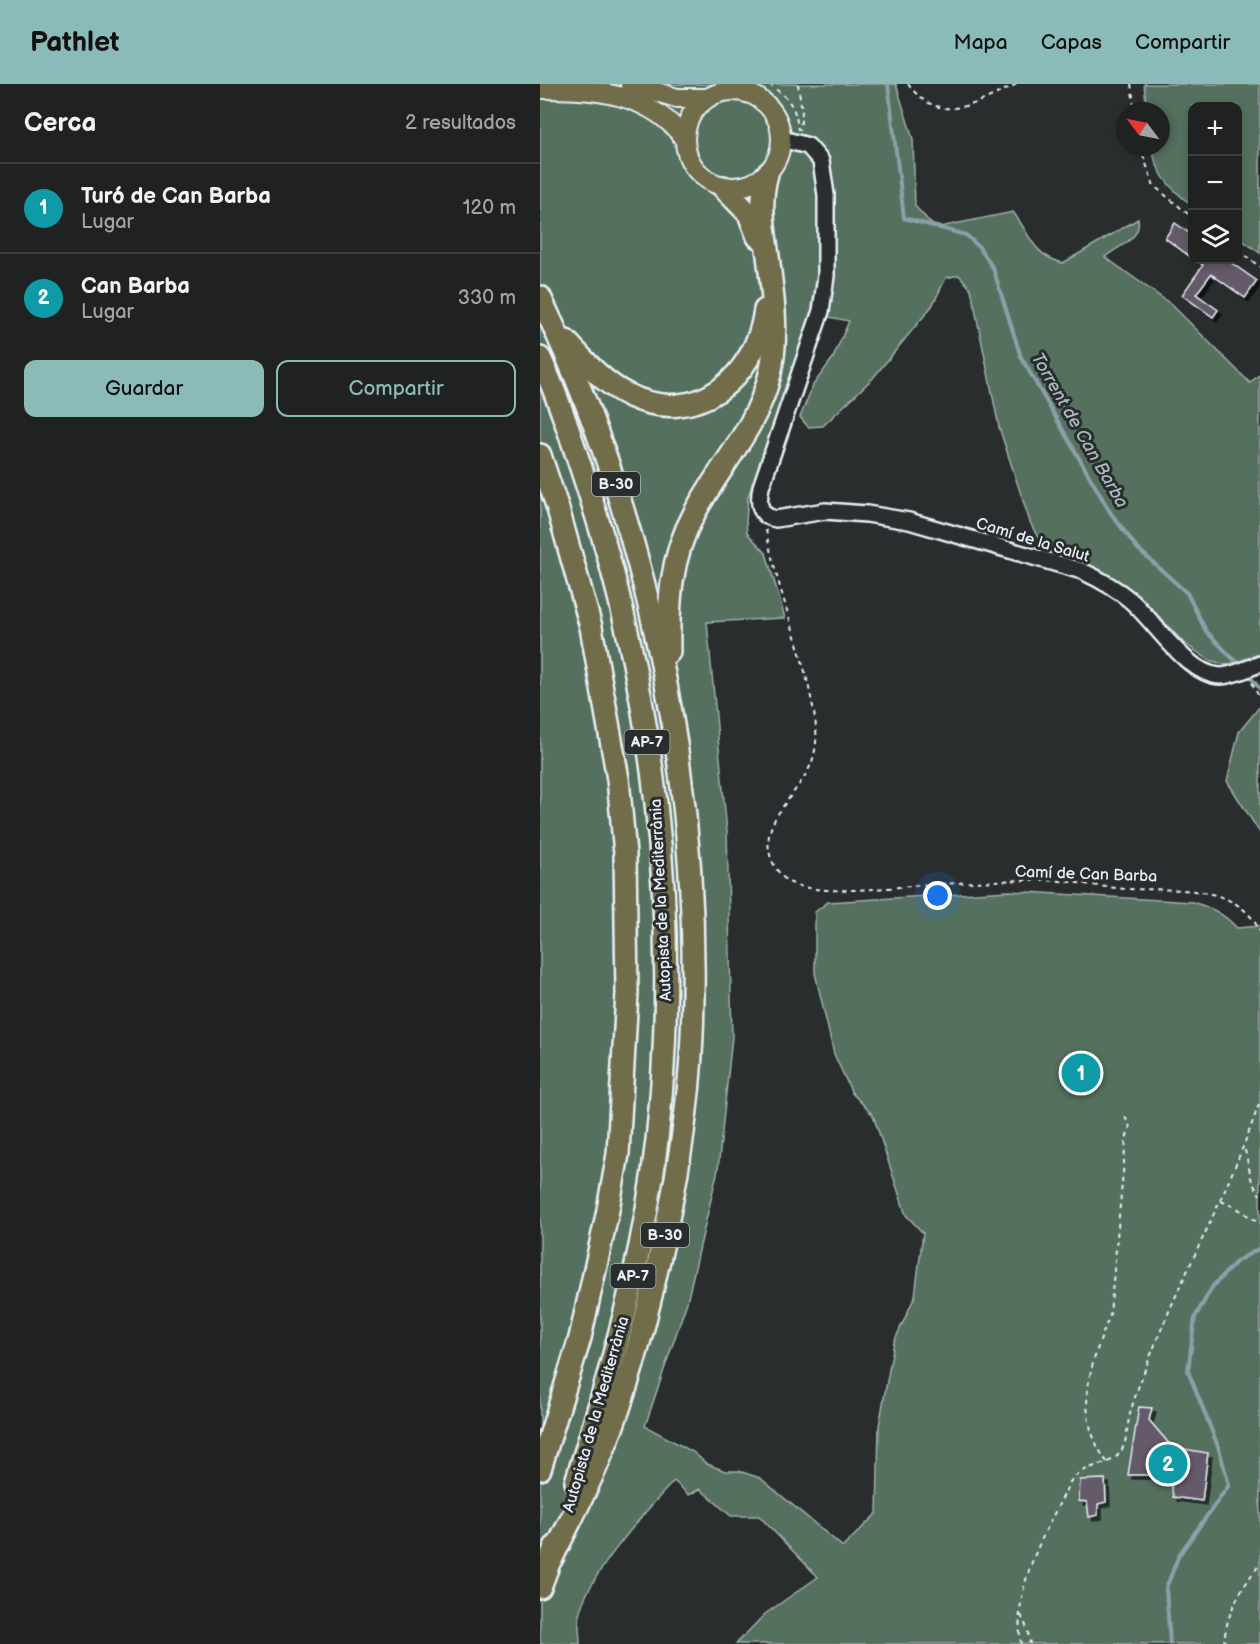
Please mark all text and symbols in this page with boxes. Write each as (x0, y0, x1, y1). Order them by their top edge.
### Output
text: Pathlet (30, 26, 119, 59)
text: Mapa (954, 30, 1008, 55)
text: Capas (1041, 30, 1102, 55)
text: Compartir (1135, 30, 1230, 55)
north arrow (1116, 102, 1170, 156)
map controls (1188, 102, 1242, 264)
button: + (1188, 102, 1242, 156)
text: Cerca (24, 108, 96, 139)
text: 2 resultados (405, 111, 516, 135)
button: − (1188, 156, 1242, 210)
text: Turó de Can Barba (81, 183, 271, 210)
text: 1 (39, 196, 48, 220)
text: 120 m (463, 196, 516, 220)
text: Lugar (81, 210, 134, 234)
button: layers (1188, 210, 1242, 264)
text: Can Barba (81, 273, 190, 300)
text: 2 (38, 286, 49, 310)
text: 330 m (458, 286, 516, 310)
text: Lugar (81, 300, 134, 324)
water label: Torrent de Can Barba (1027, 349, 1133, 511)
button: Guardar (24, 360, 264, 417)
button: Compartir (276, 360, 516, 417)
road number: B-30 (592, 472, 640, 496)
street label: Camí de la Salut (974, 514, 1092, 567)
road number: AP-7 (624, 730, 670, 754)
street label: Autopista de la Mediterrània (647, 798, 676, 1002)
street label: Camí de Can Barba (1014, 863, 1157, 886)
your location (923, 881, 952, 910)
pin: 1 (1062, 1050, 1100, 1096)
road number: B-30 (641, 1223, 689, 1247)
road number: AP-7 (610, 1264, 656, 1288)
street label: Autopista de la Mediterrània (559, 1314, 634, 1515)
pin: 2 (1148, 1442, 1188, 1486)

